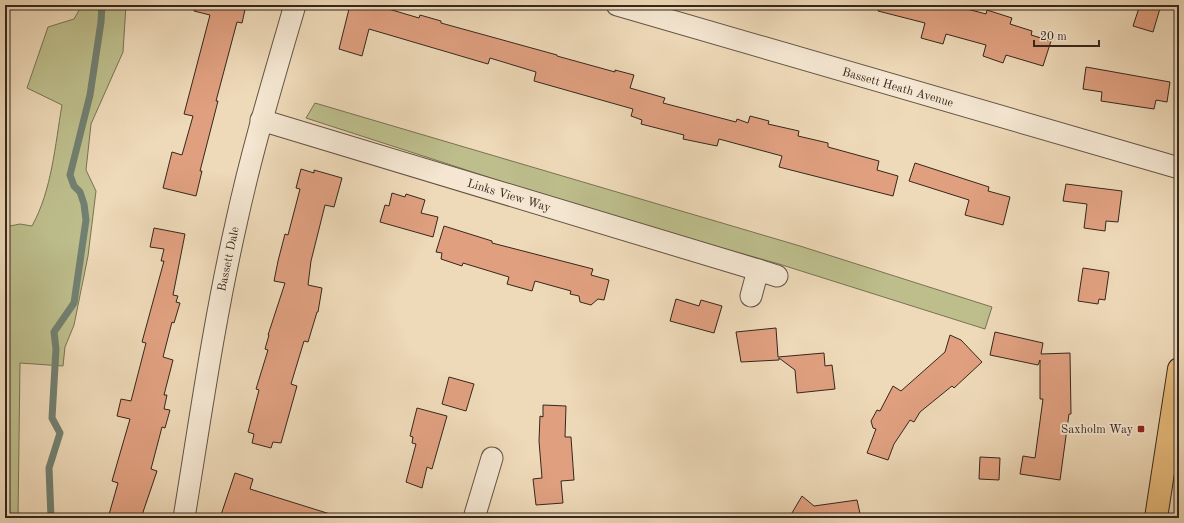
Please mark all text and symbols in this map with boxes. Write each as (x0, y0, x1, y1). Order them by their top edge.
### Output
scale bar (1034, 22, 1099, 48)
text: 20 m (1040, 31, 1067, 43)
street label: Bassett Heath Avenue (841, 66, 955, 110)
street label: Links View Way (465, 178, 553, 215)
street label: Bassett Dale (216, 225, 242, 293)
place label: Saxholm Way (1061, 424, 1134, 436)
marker: Saxholm Way (1136, 424, 1146, 434)

